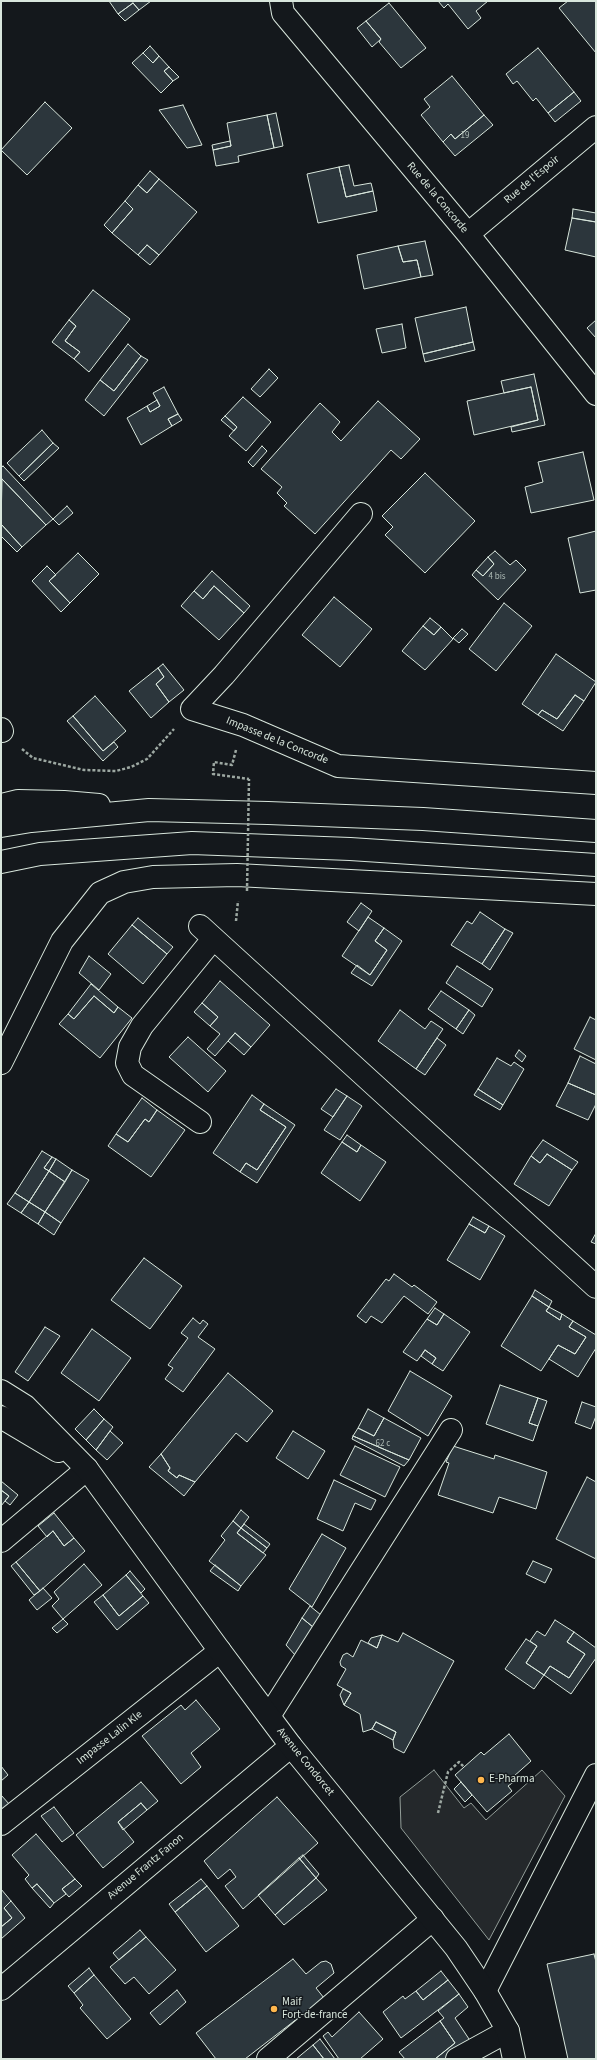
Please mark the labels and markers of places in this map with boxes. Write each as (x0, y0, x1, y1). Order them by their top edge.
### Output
place label: E-Pharma (489, 1773, 534, 1787)
marker: E-Pharma (476, 1775, 486, 1785)
place label: Maif Fort-de-france (282, 1996, 348, 2022)
marker: Maif Fort-de-france (269, 2004, 279, 2014)

